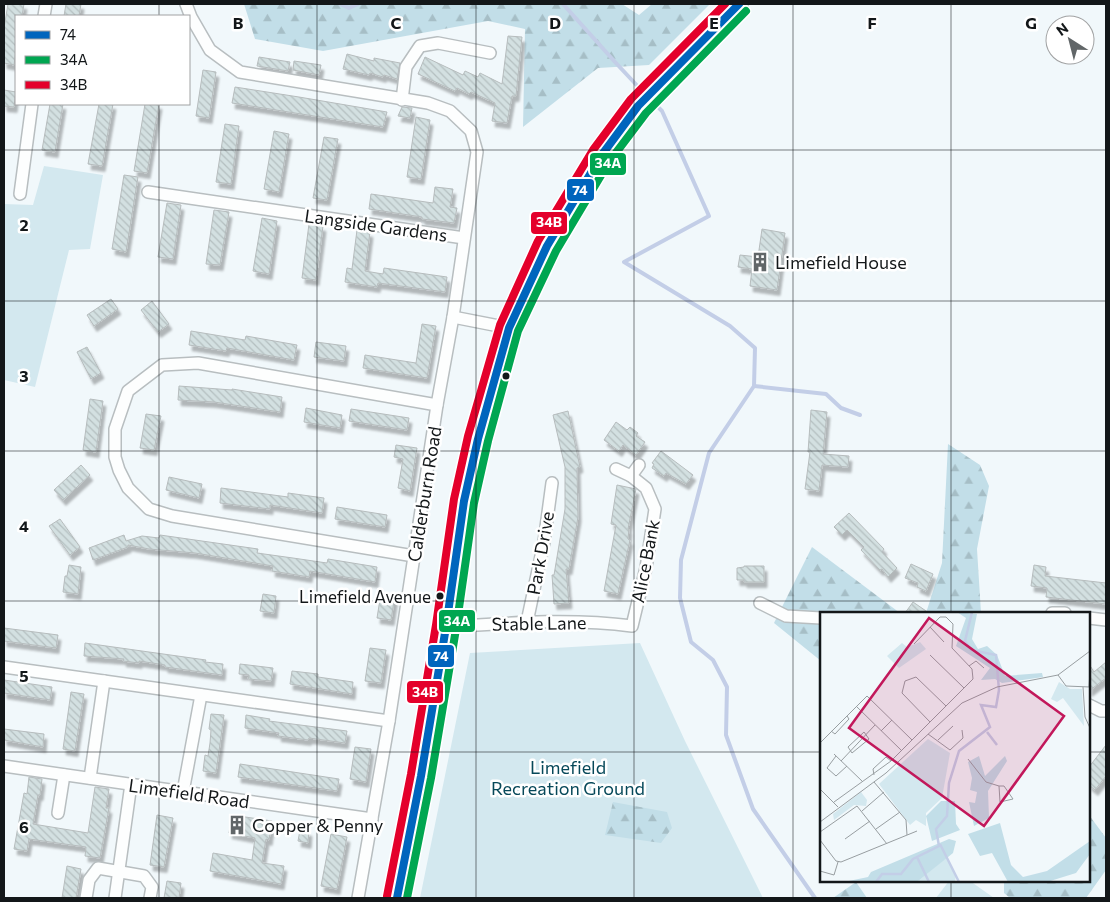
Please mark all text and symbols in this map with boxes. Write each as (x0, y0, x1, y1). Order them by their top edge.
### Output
text: B (233, 13, 244, 32)
text: C (391, 13, 402, 32)
text: D (549, 13, 561, 32)
text: E (709, 13, 719, 32)
text: F (867, 13, 877, 32)
text: G (1025, 13, 1037, 32)
legend (15, 15, 190, 105)
north arrow (1045, 15, 1095, 65)
text: N (1053, 19, 1071, 39)
text: 74 (60, 25, 76, 43)
text: 34A (60, 50, 88, 68)
text: 34B (60, 75, 88, 93)
line badge: 34A (589, 152, 627, 176)
text: 34A (595, 154, 621, 171)
line badge: 74 (566, 178, 595, 202)
text: 74 (572, 181, 588, 198)
street label: Langside Gardens (303, 204, 449, 246)
line badge: 34B (530, 211, 568, 235)
text: 34B (536, 213, 562, 230)
text: 2 (19, 215, 29, 234)
building icon: Limefield House (749, 251, 771, 273)
place label: Limefield House (775, 251, 907, 273)
text: 3 (19, 366, 29, 385)
unlabelled marker (501, 371, 511, 381)
street label: Calderburn Road (402, 425, 446, 563)
street label: Park Drive (522, 509, 558, 597)
text: 4 (19, 516, 29, 535)
street label: Alice Bank (626, 517, 664, 605)
place label: Limefield Avenue (299, 586, 431, 607)
marker: Limefield Avenue (435, 591, 445, 601)
line badge: 34A (438, 609, 476, 633)
street label: Stable Lane (491, 611, 587, 635)
text: 34A (444, 612, 470, 629)
inset map (820, 612, 1090, 882)
line badge: 74 (427, 644, 455, 668)
text: 74 (433, 647, 449, 664)
text: 5 (19, 666, 29, 685)
line badge: 34B (406, 680, 444, 704)
text: 34B (412, 683, 438, 700)
park label: Limefield Recreation Ground (491, 756, 645, 799)
street label: Limefield Road (127, 774, 251, 812)
building icon: Copper & Penny (226, 814, 248, 836)
place label: Copper & Penny (252, 814, 383, 836)
text: 6 (19, 817, 29, 836)

